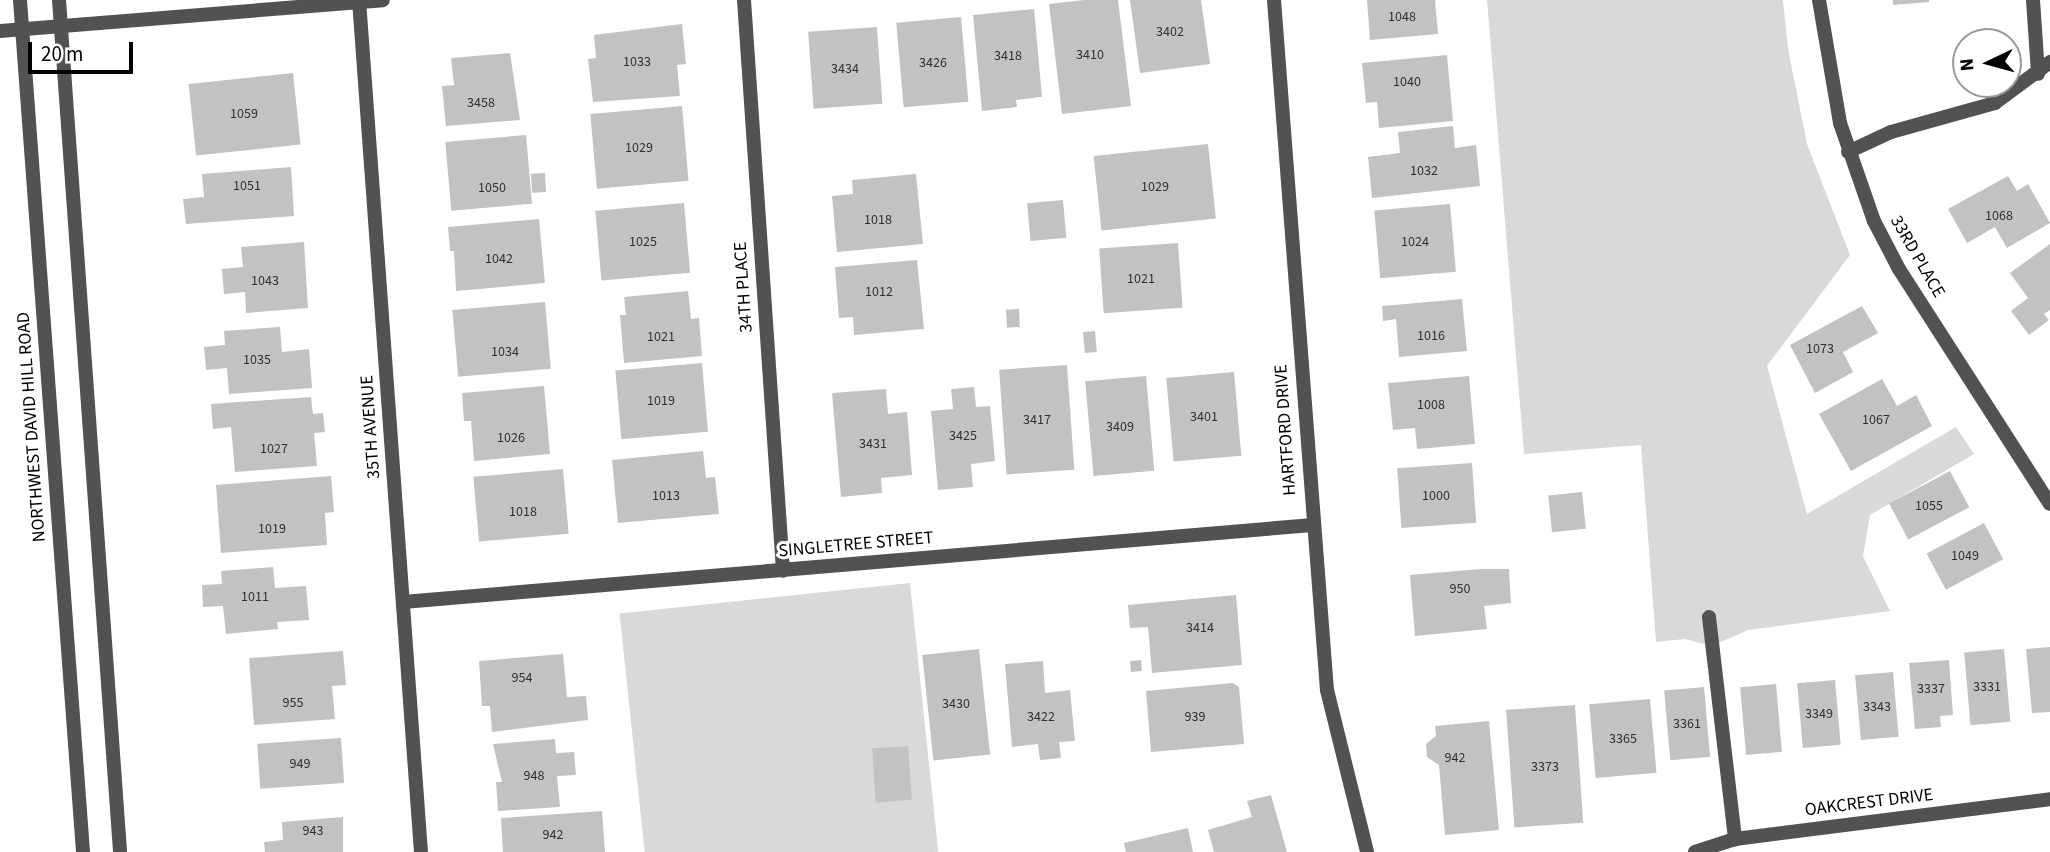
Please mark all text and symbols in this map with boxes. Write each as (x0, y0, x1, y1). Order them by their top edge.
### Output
house number: 1048 (1388, 9, 1416, 25)
house number: 3402 (1156, 24, 1184, 40)
scale bar (32, 28, 136, 72)
north arrow (1952, 28, 2022, 98)
text: 20 m (41, 39, 83, 69)
house number: 3410 (1076, 47, 1104, 63)
house number: 3418 (994, 48, 1022, 64)
house number: 1033 (623, 54, 651, 70)
house number: 3426 (919, 55, 947, 71)
text: N (1954, 57, 1982, 72)
house number: 3434 (831, 61, 859, 77)
house number: 1040 (1393, 74, 1421, 90)
house number: 3458 (467, 95, 495, 111)
house number: 1059 (230, 106, 258, 122)
house number: 1029 (625, 140, 653, 156)
house number: 1032 (1410, 163, 1438, 179)
house number: 1051 (233, 178, 261, 194)
house number: 1029 (1141, 179, 1169, 195)
house number: 1050 (478, 180, 506, 196)
house number: 1068 (1985, 208, 2013, 224)
house number: 1018 (864, 212, 892, 228)
street label: 33RD PLACE (1885, 212, 1949, 302)
house number: 1025 (629, 234, 657, 250)
house number: 1024 (1401, 234, 1429, 250)
street label: 34TH PLACE (730, 241, 758, 333)
house number: 1042 (485, 251, 513, 267)
house number: 1021 (1127, 271, 1155, 287)
house number: 1043 (251, 273, 279, 289)
house number: 1012 (865, 284, 893, 300)
street label: NORTHWEST DAVID HILL ROAD (13, 311, 51, 543)
house number: 1016 (1417, 328, 1445, 344)
house number: 1021 (647, 329, 675, 345)
house number: 1073 (1806, 341, 1834, 357)
house number: 1034 (491, 344, 519, 360)
house number: 1035 (243, 352, 271, 368)
street label: HARTFORD DRIVE (1271, 364, 1301, 496)
street label: 35TH AVENUE (357, 374, 385, 480)
house number: 1019 (647, 393, 675, 409)
house number: 1008 (1417, 397, 1445, 413)
house number: 3401 (1190, 409, 1218, 425)
house number: 3417 (1023, 412, 1051, 428)
house number: 1067 (1862, 412, 1890, 428)
house number: 3409 (1106, 419, 1134, 435)
house number: 3425 (949, 428, 977, 444)
house number: 1026 (497, 430, 525, 446)
house number: 3431 (859, 436, 887, 452)
house number: 1027 (260, 441, 288, 457)
house number: 1013 (652, 488, 680, 504)
house number: 1000 (1422, 488, 1450, 504)
house number: 1055 (1915, 498, 1943, 514)
house number: 1018 (509, 504, 537, 520)
house number: 1019 (258, 521, 286, 537)
street label: SINGLETREE STREET (778, 527, 934, 563)
house number: 1049 (1951, 548, 1979, 564)
house number: 950 (1450, 581, 1470, 597)
house number: 1011 (241, 589, 269, 605)
house number: 3414 (1186, 620, 1214, 636)
house number: 954 (512, 670, 532, 686)
house number: 3331 (1973, 679, 2001, 695)
house number: 3337 (1917, 681, 1945, 697)
house number: 955 (283, 695, 303, 711)
house number: 3430 (942, 696, 970, 712)
house number: 3343 (1863, 699, 1891, 715)
house number: 3349 (1805, 706, 1833, 722)
house number: 3422 (1027, 709, 1055, 725)
house number: 939 (1185, 709, 1205, 725)
house number: 3361 (1673, 716, 1701, 732)
house number: 3365 (1609, 731, 1637, 747)
house number: 942 (1445, 750, 1465, 766)
house number: 949 (290, 756, 310, 772)
house number: 3373 (1531, 759, 1559, 775)
house number: 948 (524, 768, 544, 784)
street label: OAKCREST DRIVE (1804, 784, 1934, 822)
house number: 943 (303, 823, 323, 839)
house number: 942 (543, 827, 563, 843)

